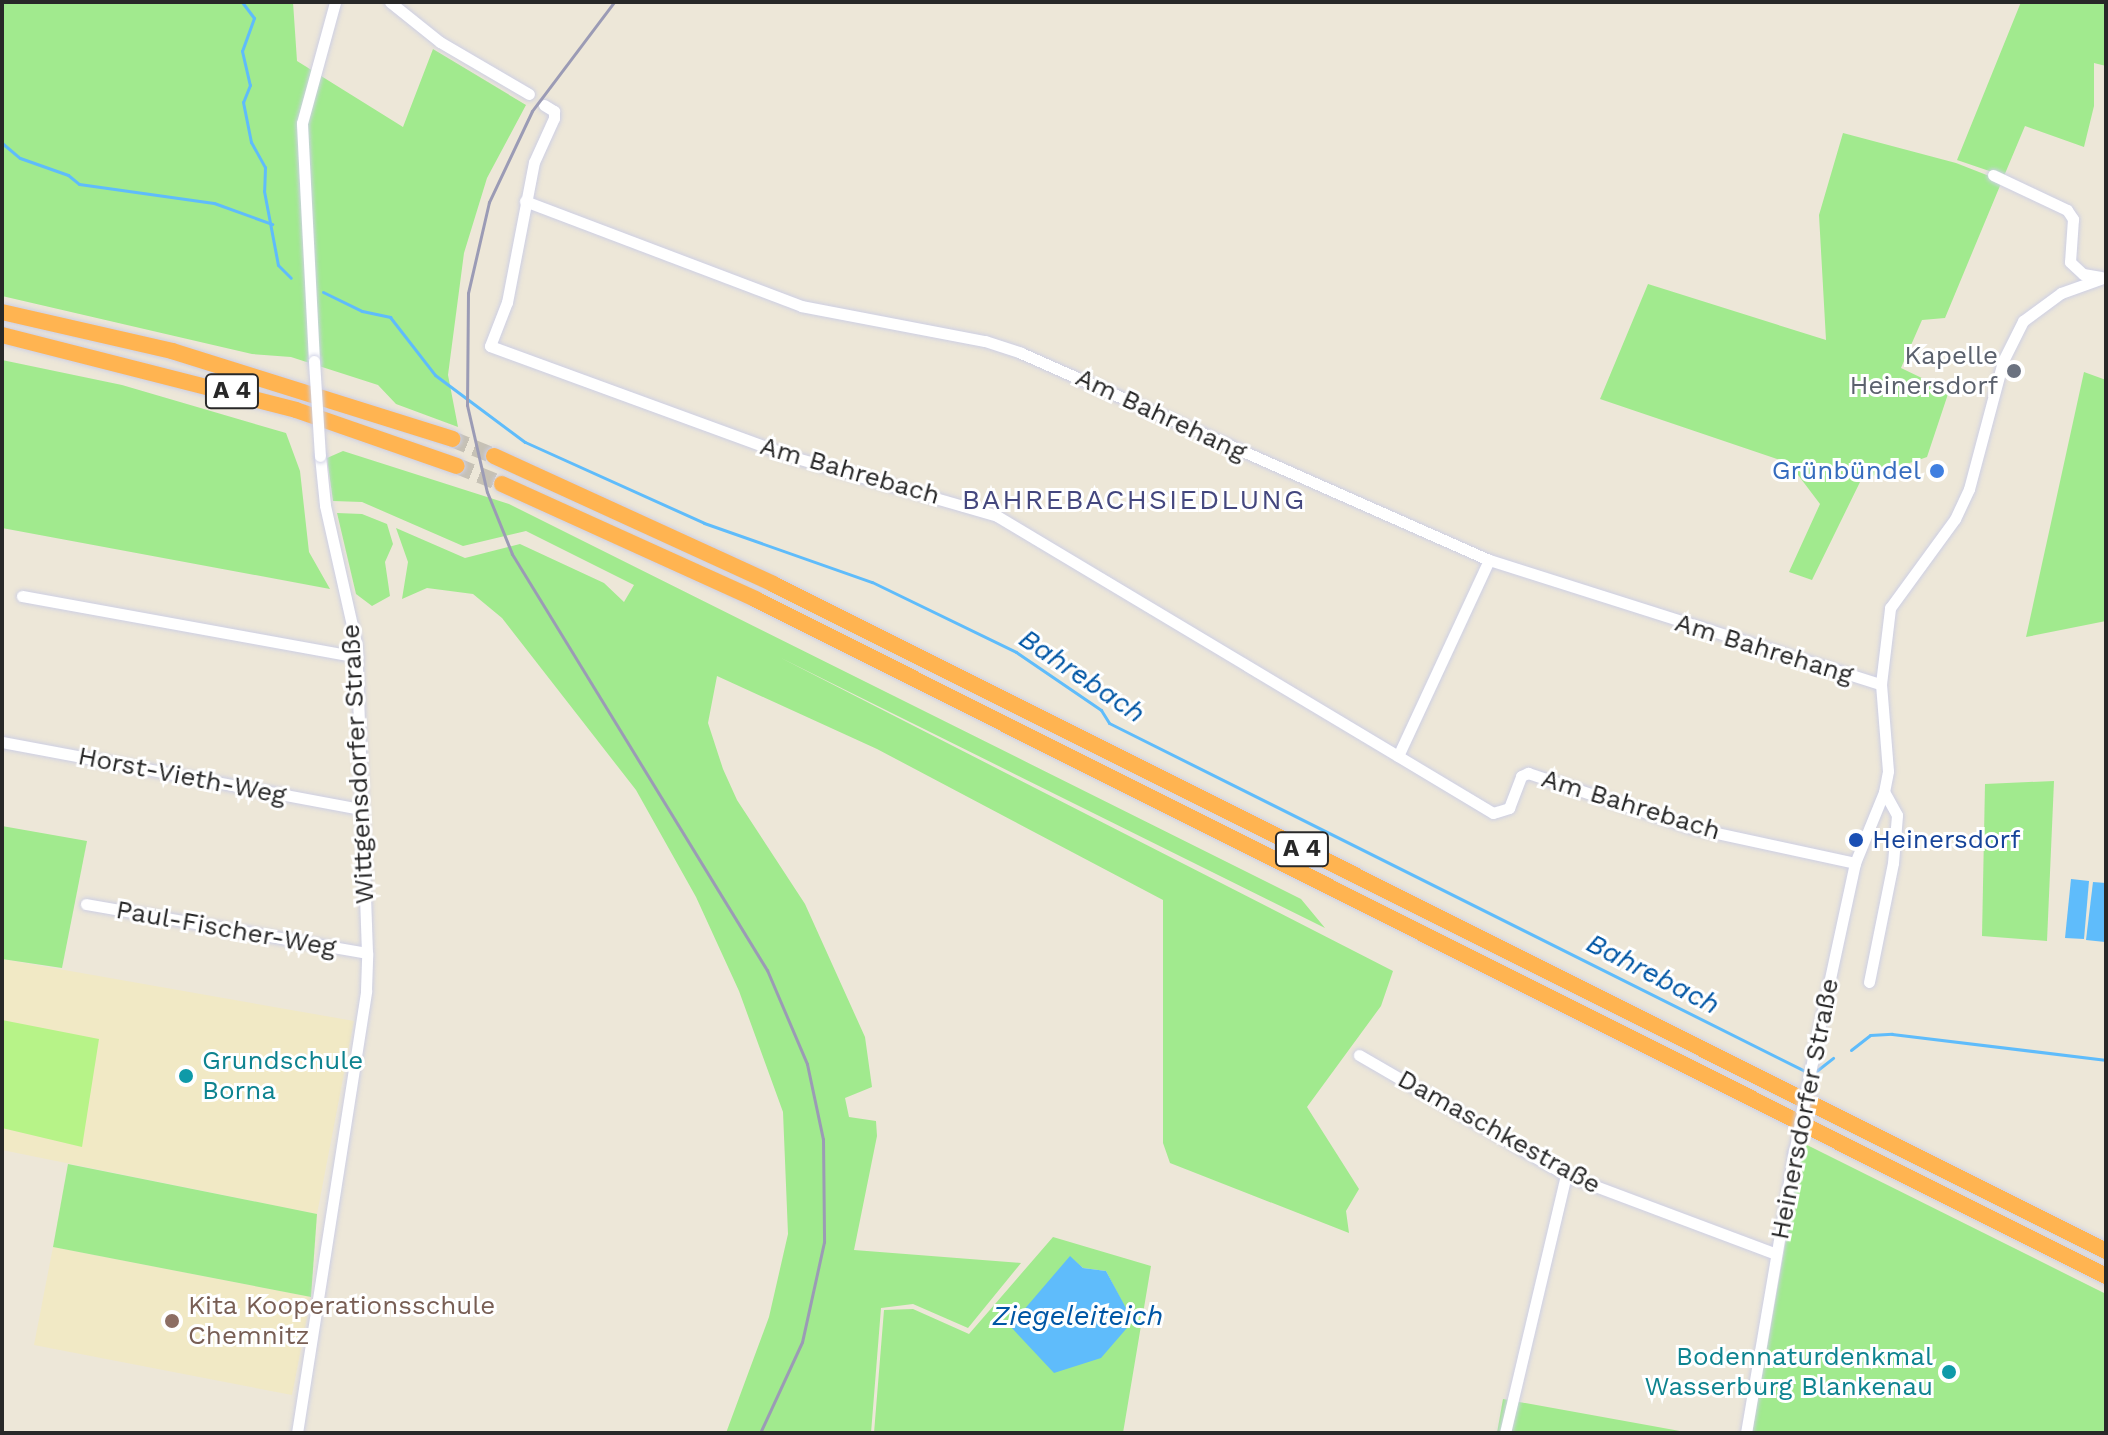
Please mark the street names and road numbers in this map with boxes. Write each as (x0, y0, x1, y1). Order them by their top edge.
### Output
street label: Am Bahrehang (1071, 362, 1251, 468)
road number: A 4 (204, 371, 260, 411)
street label: Am Bahrebach (757, 430, 943, 512)
street label: Am Bahrehang (1671, 607, 1857, 691)
street label: Wittgensdorfer Straße (335, 623, 381, 905)
street label: Horst-Vieth-Weg (75, 741, 289, 811)
street label: Am Bahrebach (1538, 763, 1724, 847)
road number: A 4 (1274, 829, 1330, 869)
street label: Paul-Fischer-Weg (114, 894, 338, 964)
street label: Heinersdorfer Straße (1764, 975, 1846, 1243)
street label: Damaschkestraße (1392, 1063, 1606, 1201)

